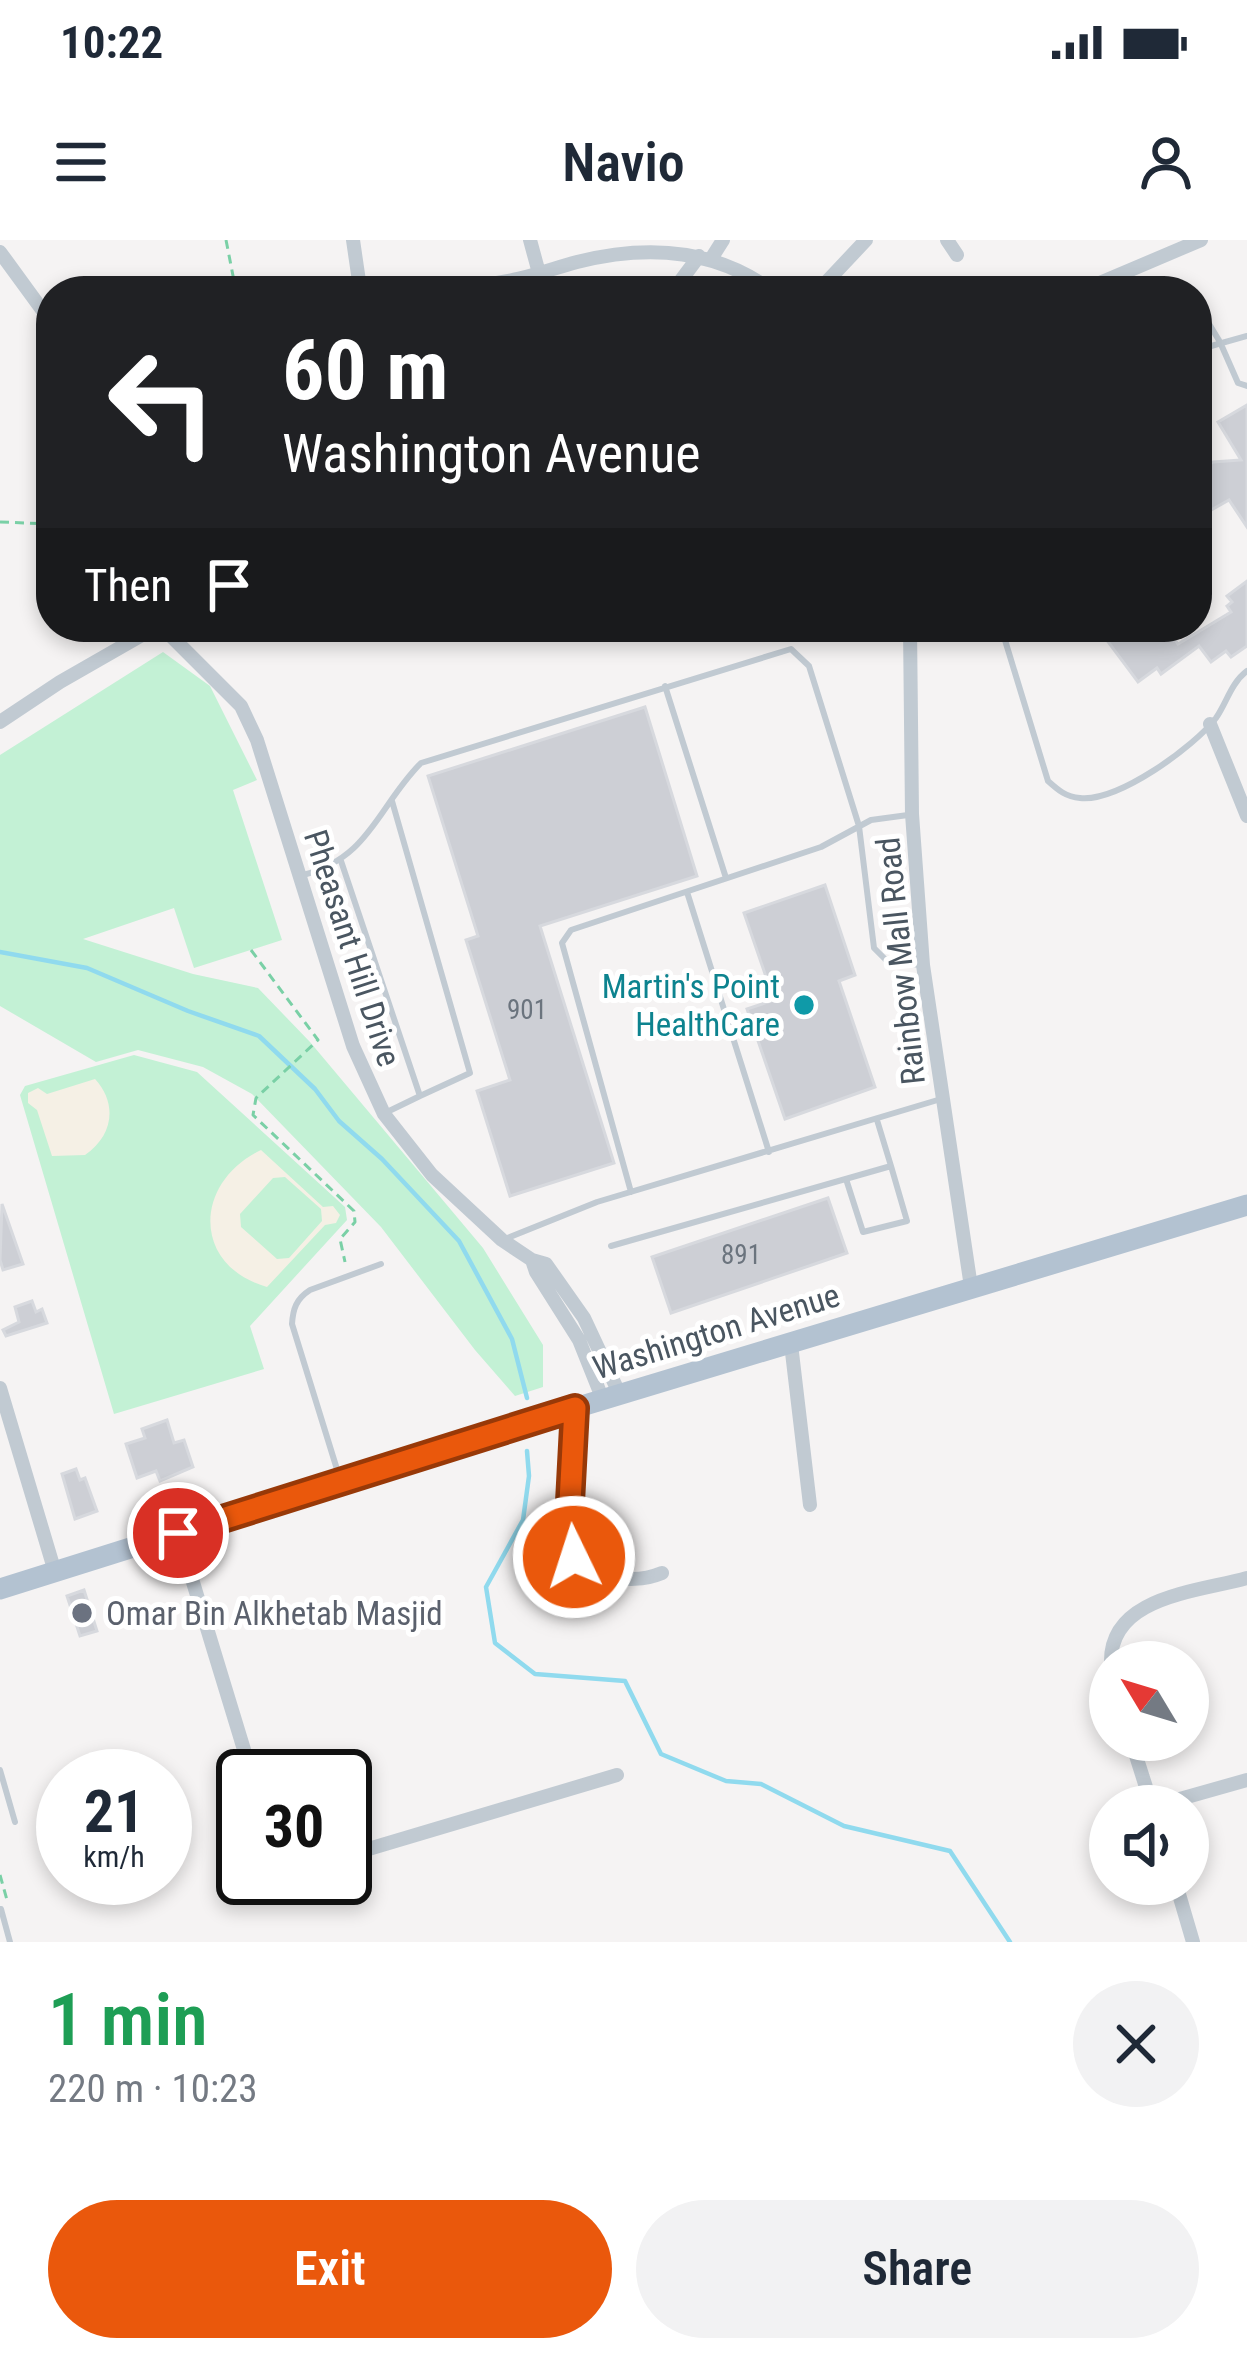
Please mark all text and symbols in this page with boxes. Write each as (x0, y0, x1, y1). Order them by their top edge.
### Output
text: 10:22 (60, 16, 163, 69)
icon: menu (48, 129, 114, 195)
icon: person (1133, 129, 1199, 195)
text: Navio (562, 131, 685, 194)
text: 60 m (282, 321, 449, 420)
icon: left (84, 324, 240, 480)
text: Washington Avenue (282, 422, 701, 485)
icon: arrive (196, 552, 262, 618)
text: Then (84, 559, 172, 612)
street label: Pheasant Hill Drive (296, 825, 409, 1071)
street label: Rainbow Mall Road (868, 835, 933, 1087)
place label: Martin's Point HealthCare (602, 967, 780, 1044)
marker: Martin's Point HealthCare (791, 992, 817, 1018)
house number: 901 (507, 994, 547, 1026)
house number: 891 (721, 1239, 761, 1271)
street label: Washington Avenue (588, 1275, 844, 1388)
pin (127, 1482, 229, 1584)
position arrow (511, 1494, 637, 1620)
icon: arrive (145, 1500, 211, 1566)
place label: Omar Bin Alkhetab Masjid (106, 1594, 443, 1633)
marker: Omar Bin Alkhetab Masjid (69, 1600, 95, 1626)
north arrow (1089, 1641, 1209, 1761)
map controls (1089, 1641, 1209, 1905)
speed limit sign: 30 (216, 1749, 372, 1905)
text: 21 (84, 1776, 144, 1847)
button: sound (1089, 1785, 1209, 1905)
text: km/h (83, 1839, 145, 1874)
text: 1 min (48, 1978, 207, 2063)
button: close (1073, 1981, 1199, 2107)
text: 220 m · 10:23 (48, 2066, 258, 2112)
button: Exit (48, 2200, 612, 2338)
button: Share (636, 2200, 1199, 2338)

